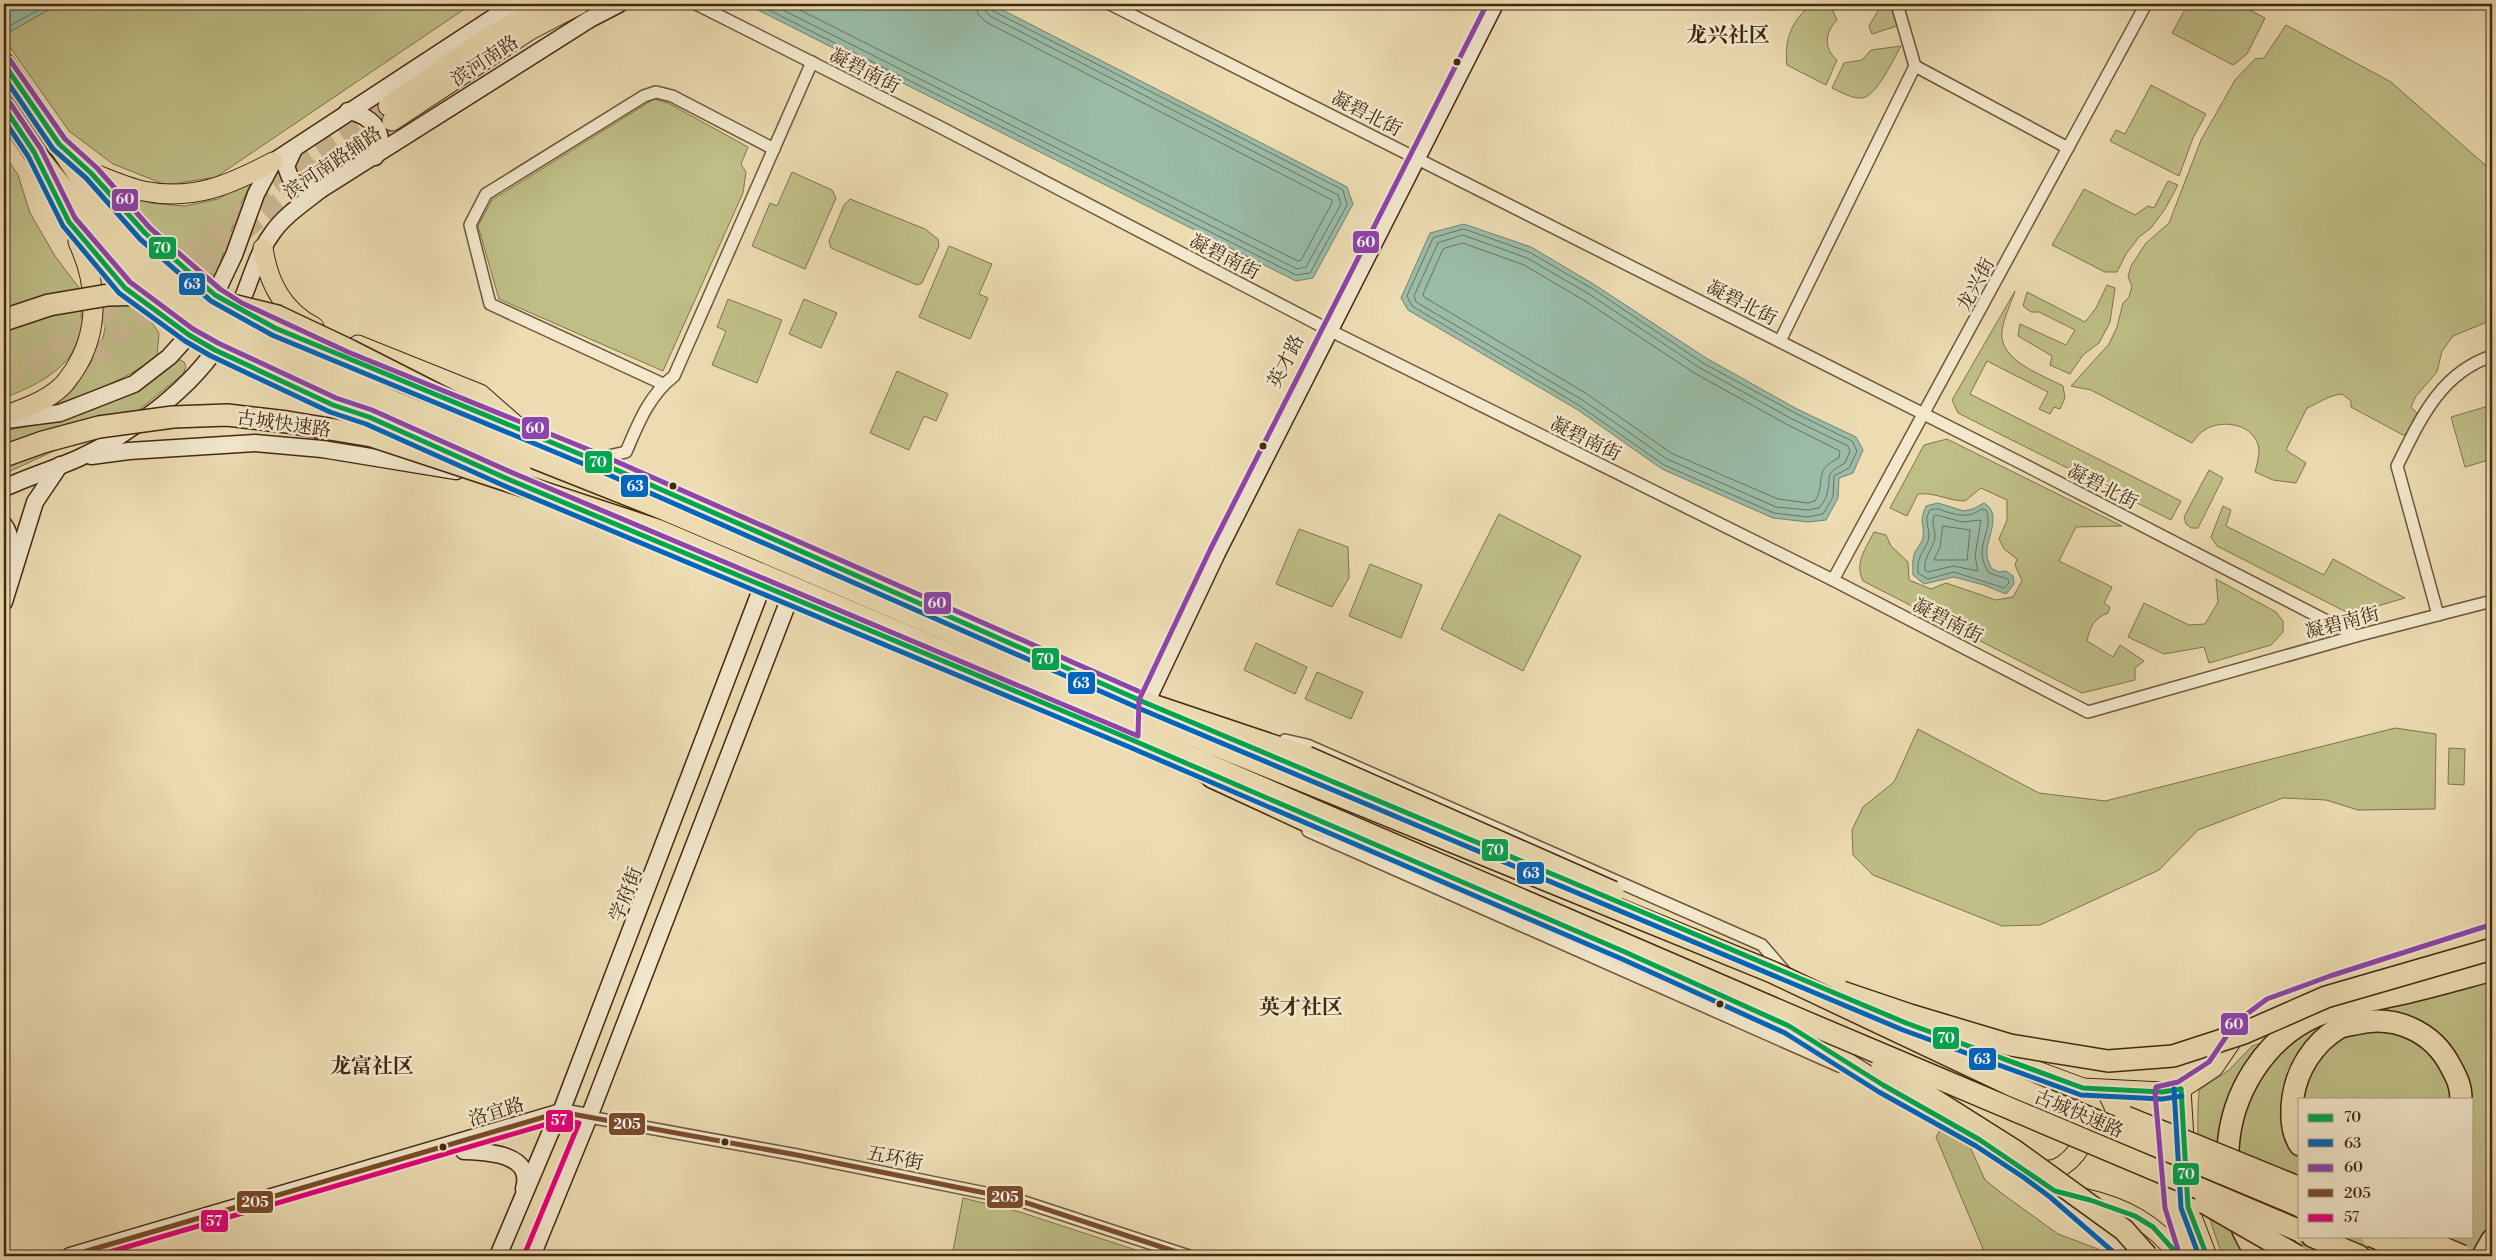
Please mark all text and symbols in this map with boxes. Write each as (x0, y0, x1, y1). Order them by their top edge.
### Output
district label: 龙兴社区 (1686, 23, 1770, 49)
street label: 滨河南路 (446, 30, 523, 92)
street label: 凝碧南街 (825, 43, 904, 99)
unlabelled marker (1452, 57, 1462, 67)
street label: 凝碧北街 (1327, 86, 1406, 142)
street label: 滨河南路辅路 (279, 121, 387, 205)
line badge: 60 (111, 188, 139, 212)
text: 60 (116, 191, 135, 209)
street label: 凝碧南街 (1185, 229, 1264, 285)
line badge: 60 (1352, 230, 1380, 254)
text: 60 (1357, 234, 1376, 252)
line badge: 70 (148, 236, 177, 260)
text: 70 (153, 240, 171, 258)
street label: 龙兴街 (1952, 254, 2000, 315)
line badge: 63 (178, 272, 206, 296)
street label: 凝碧北街 (1702, 275, 1781, 331)
text: 63 (183, 276, 201, 294)
street label: 英才路 (1262, 331, 1310, 392)
street label: 古城快速路 (235, 405, 333, 442)
street label: 凝碧南街 (1546, 411, 1625, 466)
line badge: 60 (521, 416, 550, 440)
text: 60 (526, 420, 545, 438)
unlabelled marker (1258, 441, 1268, 451)
line badge: 70 (584, 450, 613, 474)
text: 70 (589, 454, 607, 472)
street label: 凝碧北街 (2063, 459, 2142, 515)
line badge: 63 (620, 474, 649, 498)
text: 63 (626, 478, 644, 496)
unlabelled marker (668, 481, 678, 491)
line badge: 60 (923, 591, 952, 615)
street label: 凝碧南街 (1908, 593, 1987, 649)
text: 60 (928, 595, 947, 613)
street label: 凝碧南街 (2302, 602, 2382, 644)
line badge: 70 (1031, 647, 1060, 671)
text: 70 (1036, 651, 1054, 669)
line badge: 63 (1067, 671, 1096, 695)
text: 63 (1072, 675, 1090, 693)
line badge: 70 (1481, 838, 1509, 862)
text: 70 (1486, 842, 1504, 860)
line badge: 63 (1516, 861, 1545, 885)
street label: 学府街 (605, 863, 647, 925)
text: 63 (1522, 865, 1540, 883)
district label: 英才社区 (1259, 995, 1343, 1021)
unlabelled marker (1715, 999, 1725, 1009)
line badge: 60 (2220, 1012, 2249, 1036)
text: 60 (2225, 1016, 2244, 1034)
line badge: 70 (1932, 1026, 1960, 1050)
text: 70 (1937, 1030, 1955, 1048)
line badge: 63 (1968, 1047, 1997, 1071)
text: 63 (1973, 1051, 1991, 1069)
district label: 龙富社区 (330, 1054, 414, 1080)
street label: 古城快速路 (2030, 1084, 2127, 1144)
street label: 洛宜路 (466, 1092, 527, 1132)
legend (2298, 1098, 2474, 1238)
text: 70 (2344, 1108, 2361, 1127)
line badge: 57 (545, 1109, 574, 1133)
text: 57 (551, 1112, 568, 1130)
line badge: 205 (608, 1112, 646, 1136)
text: 205 (613, 1116, 641, 1134)
text: 63 (2344, 1134, 2361, 1153)
unlabelled marker (720, 1137, 730, 1147)
street label: 五环街 (865, 1141, 925, 1175)
unlabelled marker (438, 1142, 448, 1152)
text: 60 (2344, 1158, 2363, 1177)
line badge: 70 (2172, 1162, 2200, 1186)
text: 70 (2177, 1166, 2195, 1184)
text: 205 (2344, 1184, 2371, 1203)
line badge: 205 (986, 1185, 1024, 1209)
text: 205 (991, 1189, 1019, 1207)
line badge: 205 (236, 1190, 274, 1214)
text: 205 (241, 1194, 269, 1212)
text: 57 (2344, 1208, 2360, 1227)
line badge: 57 (200, 1209, 229, 1233)
text: 57 (206, 1213, 223, 1231)

